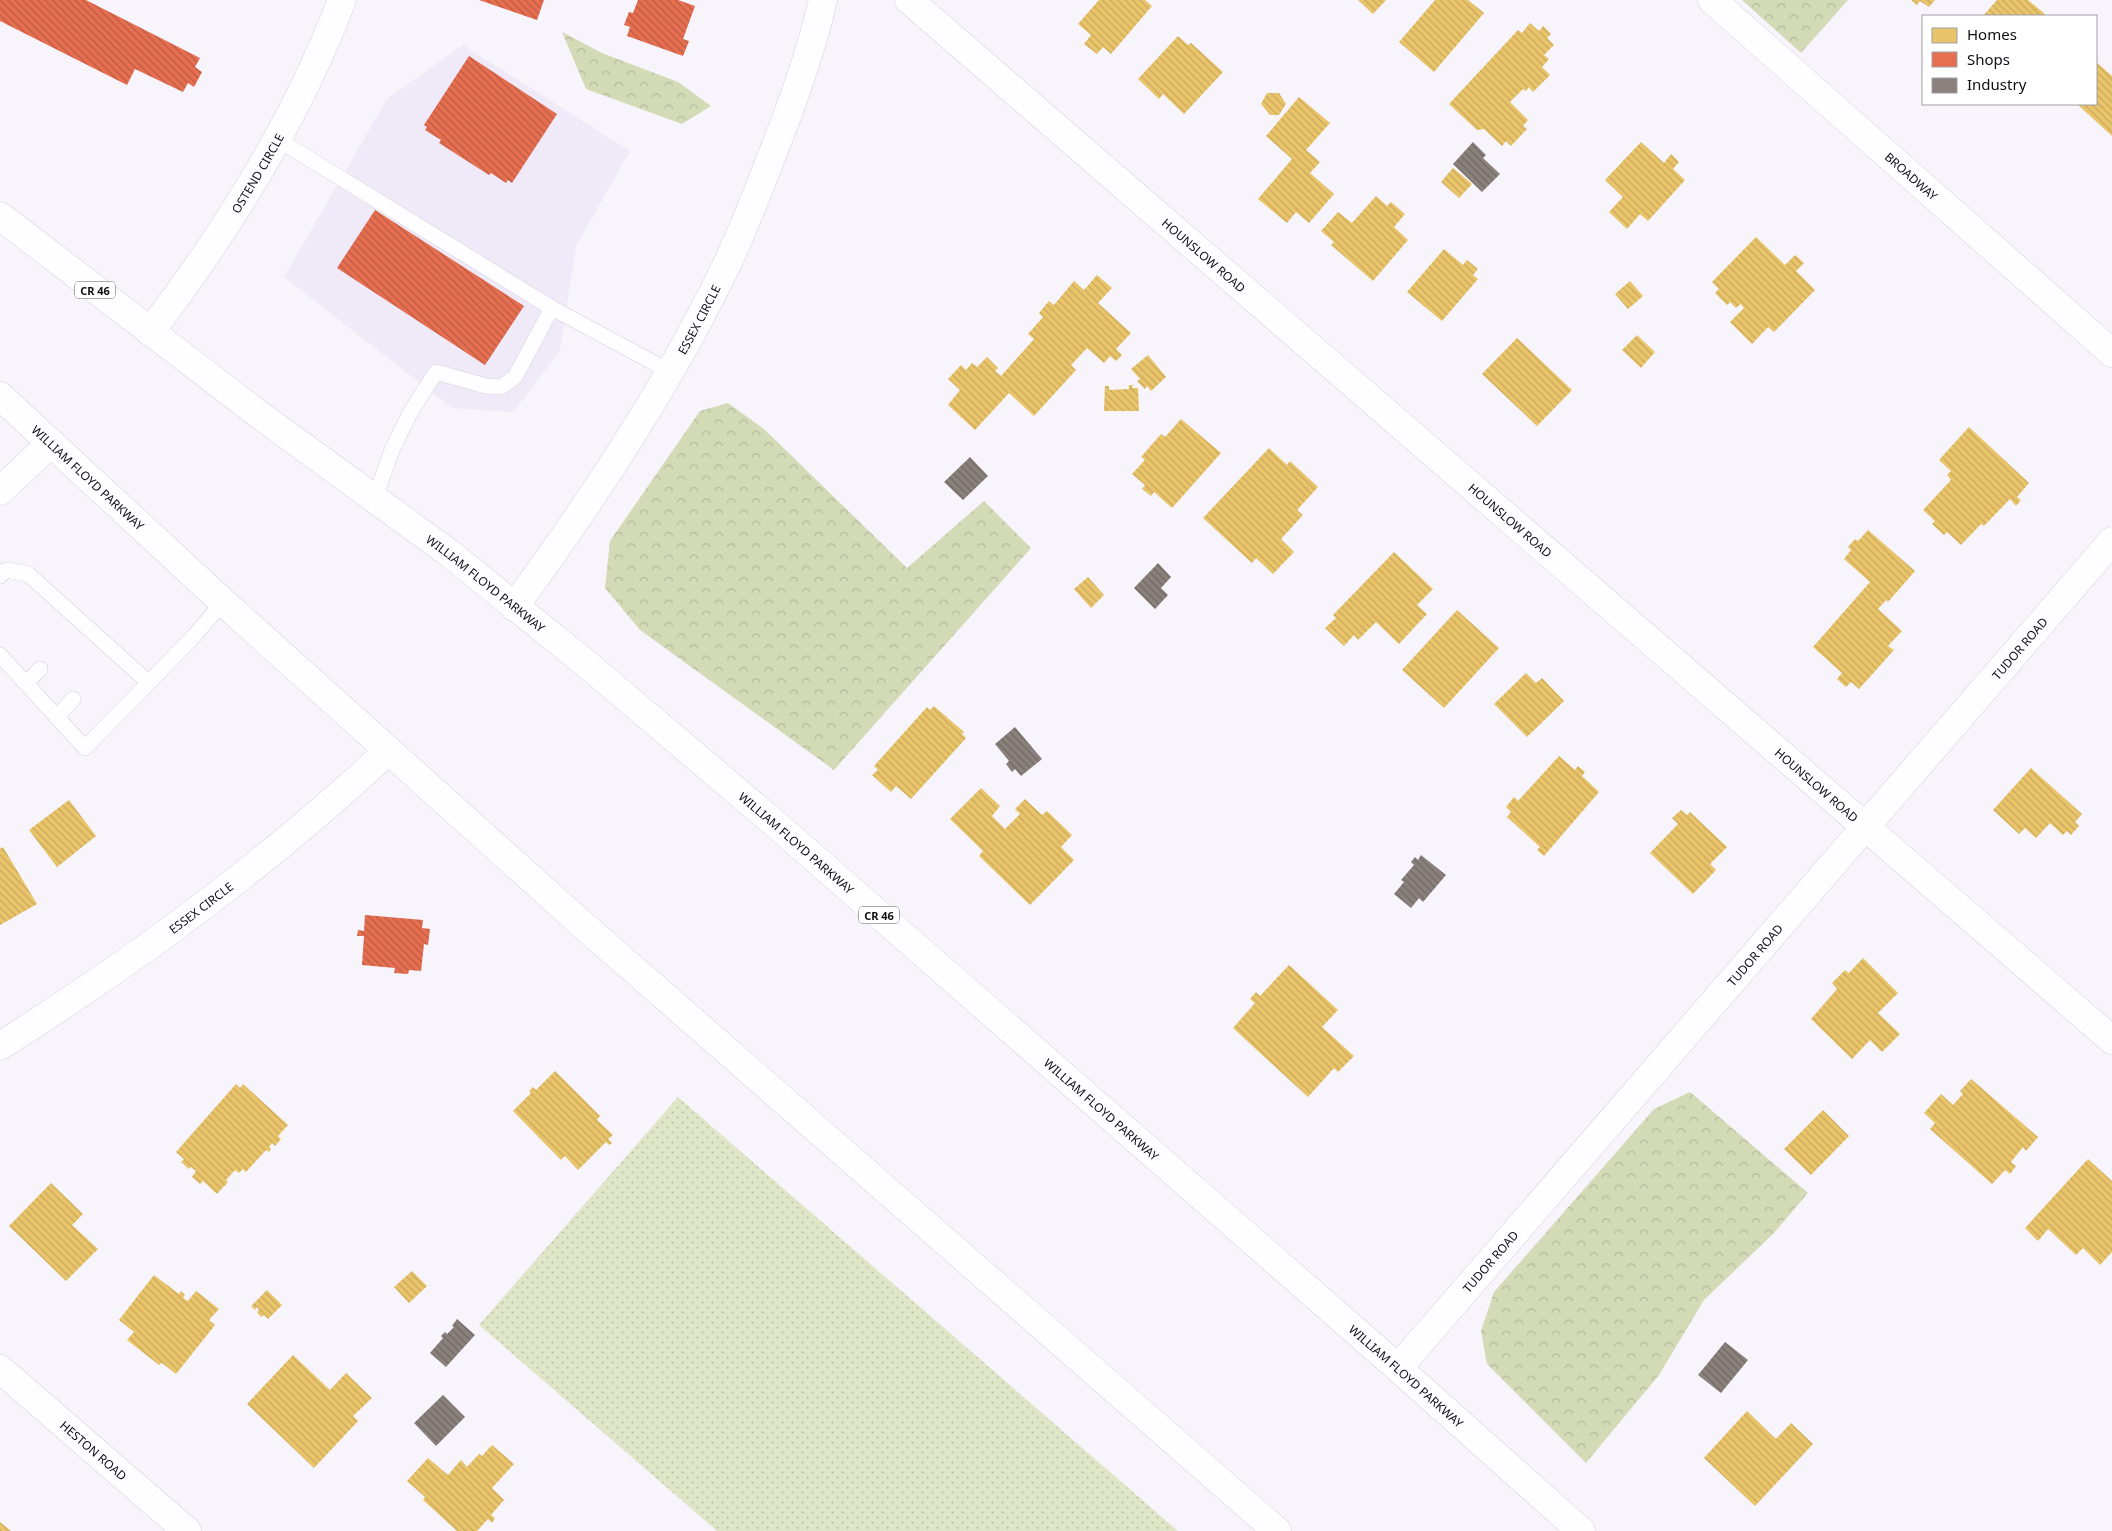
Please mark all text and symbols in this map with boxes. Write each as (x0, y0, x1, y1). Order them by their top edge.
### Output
legend (1922, 15, 2097, 105)
text: Homes (1967, 24, 2017, 44)
text: Shops (1967, 49, 2010, 69)
text: Industry (1967, 74, 2027, 94)
street label: OSTEND CIRCLE (227, 130, 288, 216)
street label: BROADWAY (1881, 148, 1942, 204)
street label: HOUNSLOW ROAD (1159, 214, 1250, 296)
road number: CR 46 (75, 282, 115, 298)
street label: ESSEX CIRCLE (673, 282, 724, 357)
street label: WILLIAM FLOYD PARKWAY (28, 421, 148, 534)
street label: HOUNSLOW ROAD (1465, 479, 1556, 561)
street label: WILLIAM FLOYD PARKWAY (423, 531, 549, 636)
street label: TUDOR ROAD (1988, 613, 2051, 683)
street label: HOUNSLOW ROAD (1771, 744, 1862, 826)
street label: WILLIAM FLOYD PARKWAY (735, 788, 858, 898)
street label: ESSEX CIRCLE (165, 878, 236, 937)
road number: CR 46 (859, 906, 899, 924)
street label: TUDOR ROAD (1723, 920, 1787, 990)
street label: WILLIAM FLOYD PARKWAY (1041, 1054, 1163, 1164)
street label: TUDOR ROAD (1458, 1226, 1522, 1296)
street label: WILLIAM FLOYD PARKWAY (1346, 1321, 1467, 1431)
street label: HESTON ROAD (57, 1416, 131, 1484)

